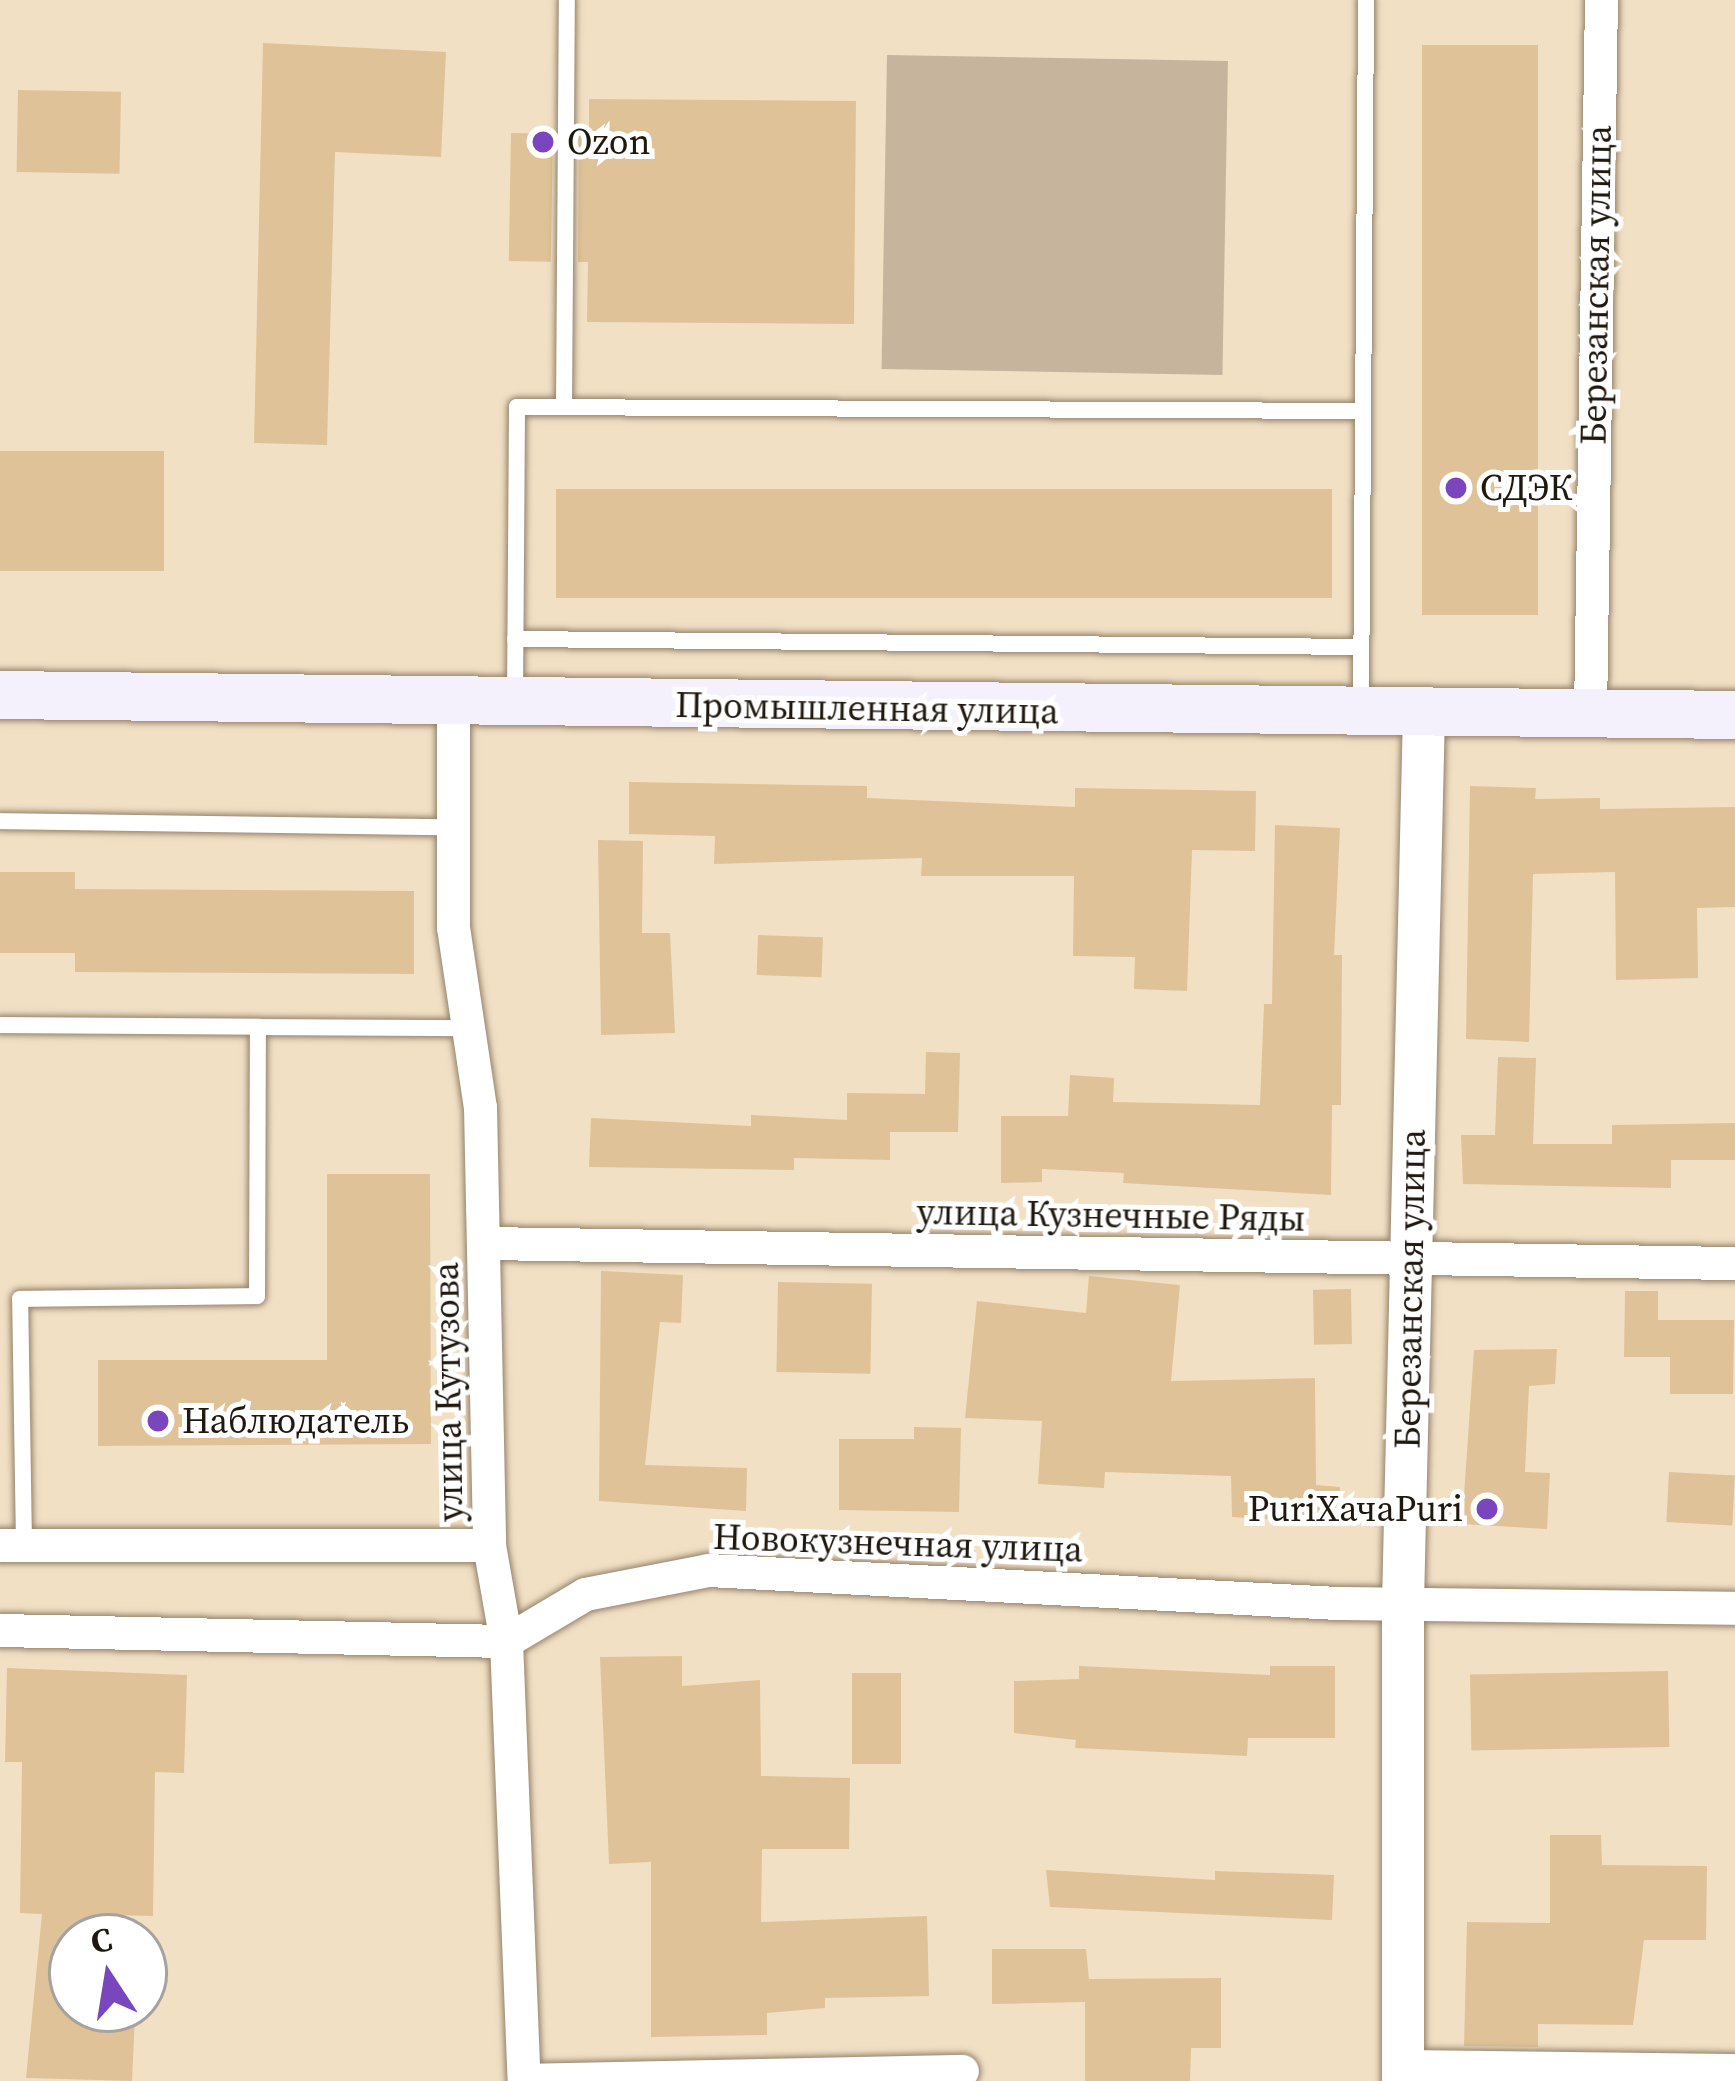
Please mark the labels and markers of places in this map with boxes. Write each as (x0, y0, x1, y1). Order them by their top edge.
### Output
place label: Ozon (567, 120, 650, 164)
marker: Ozon (530, 129, 556, 155)
place label: СДЭК (1480, 466, 1572, 510)
marker: СДЭК (1443, 475, 1469, 501)
place label: Наблюдатель (182, 1399, 409, 1443)
marker: Наблюдатель (145, 1408, 171, 1434)
place label: PuriХачаPuri (1248, 1487, 1463, 1531)
marker: PuriХачаPuri (1474, 1496, 1500, 1522)

